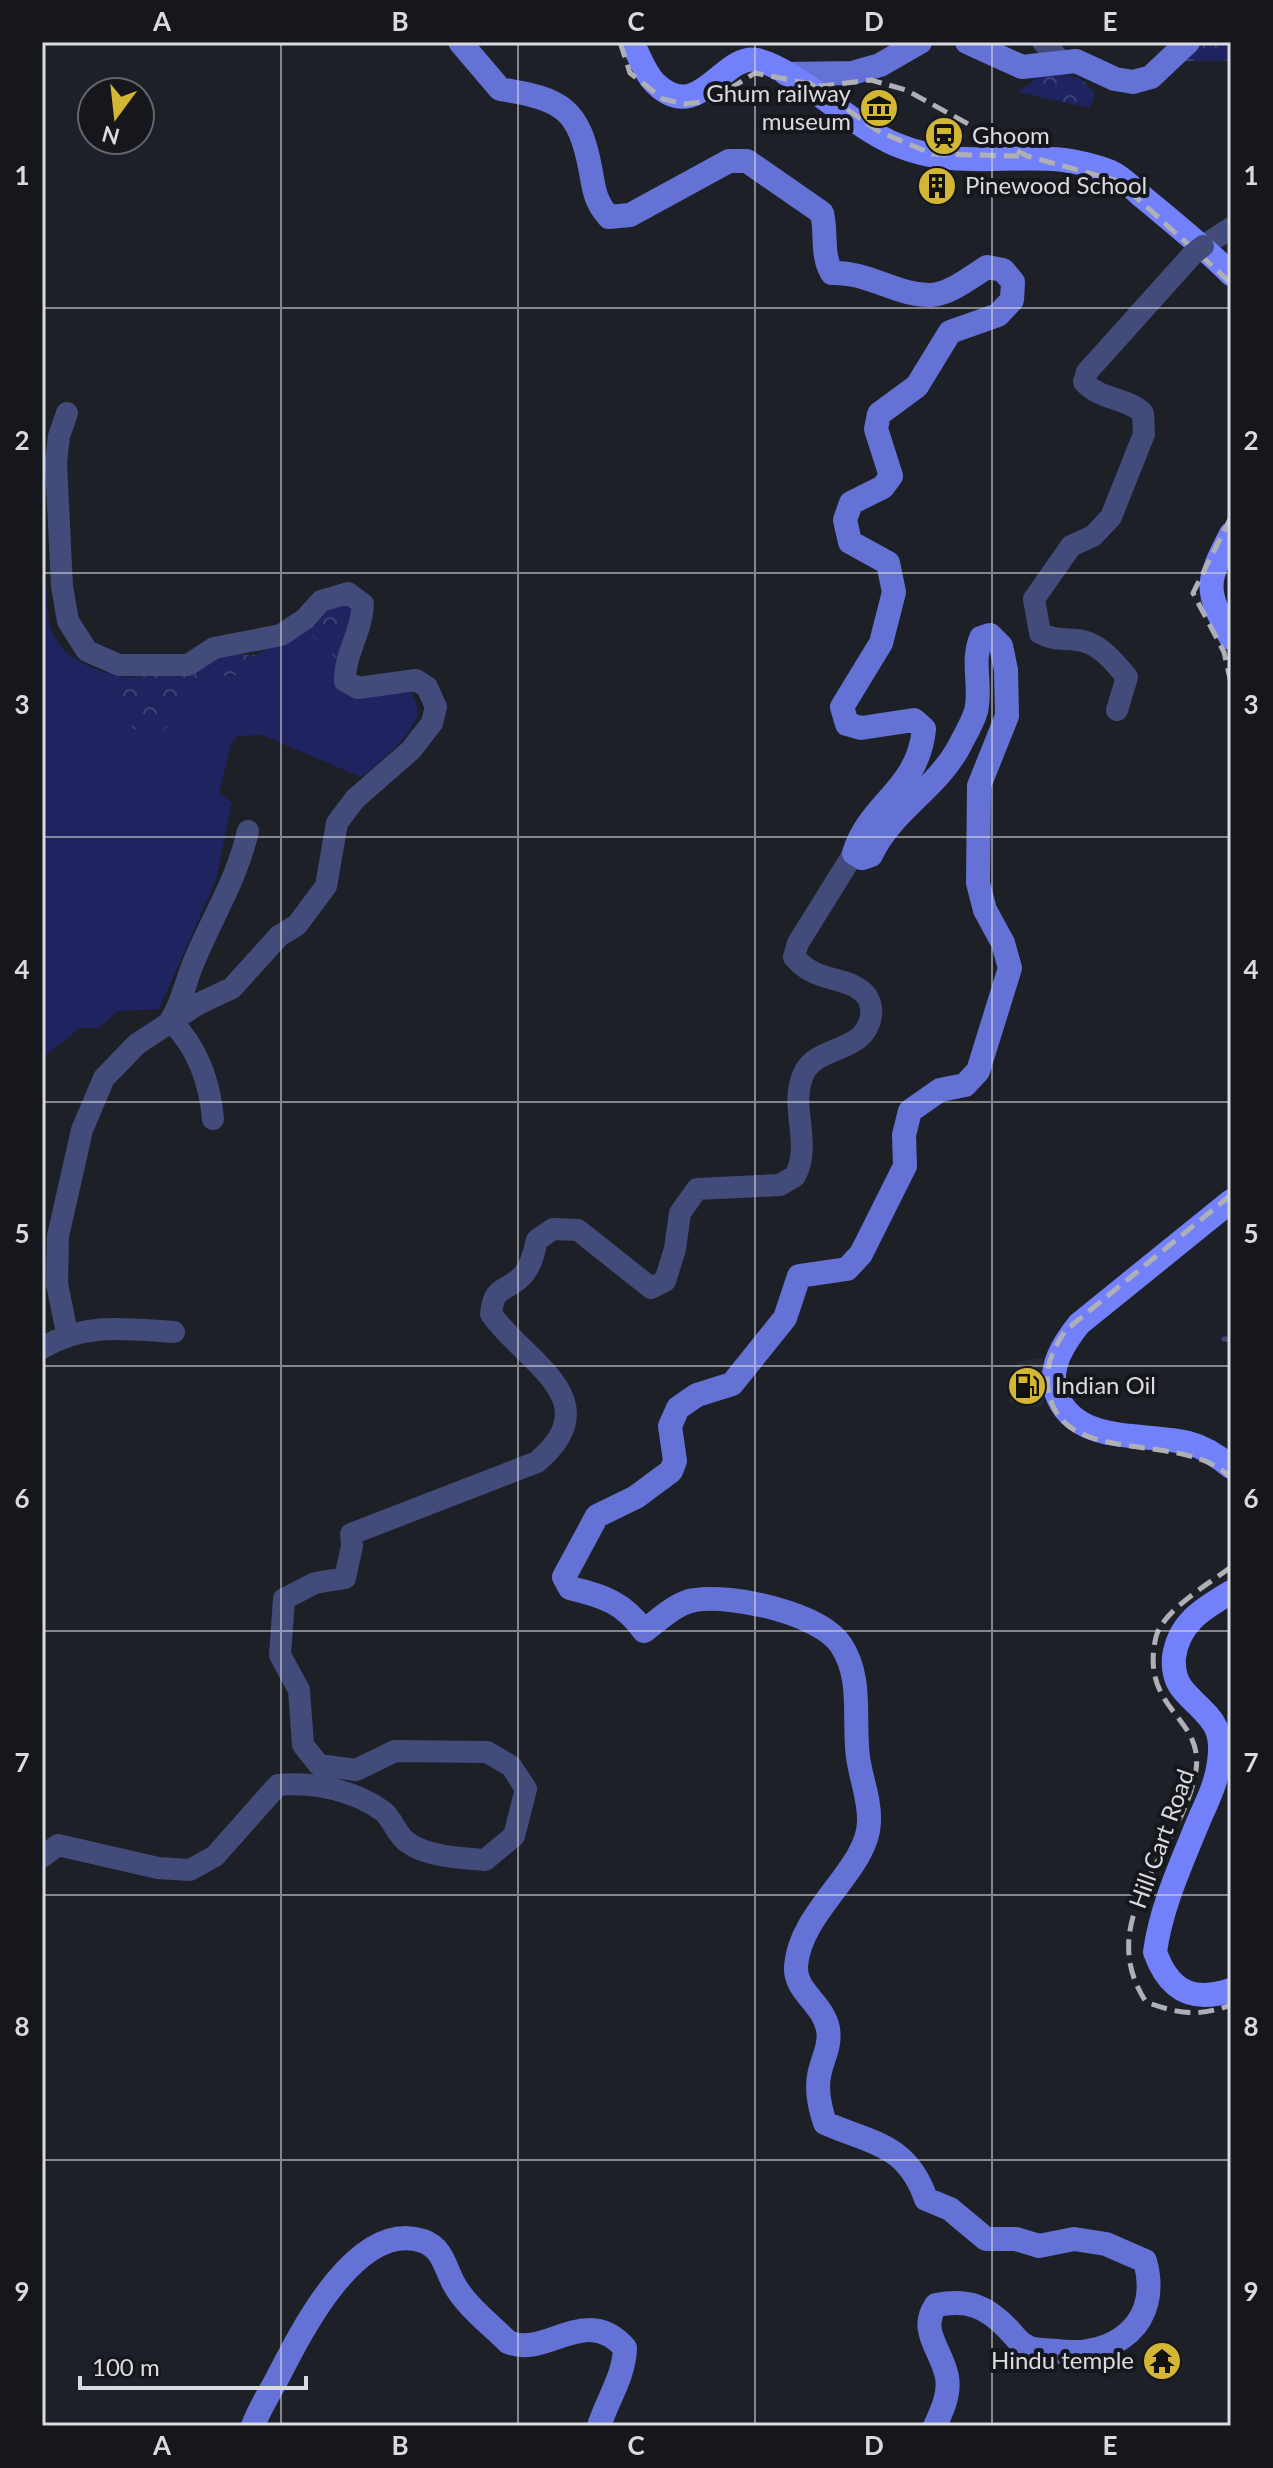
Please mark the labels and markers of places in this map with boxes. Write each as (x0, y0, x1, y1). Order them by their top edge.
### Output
place label: Ghum railway museum (706, 78, 852, 135)
museum icon: Ghum railway museum (858, 87, 900, 129)
station icon: Ghoom (923, 115, 965, 157)
place label: Ghoom (972, 120, 1050, 149)
building icon: Pinewood School (916, 165, 958, 207)
place label: Pinewood School (965, 170, 1147, 199)
fuel station icon: Indian Oil (1006, 1365, 1048, 1407)
place label: Indian Oil (1055, 1370, 1156, 1399)
temple icon: Hindu temple (1141, 2340, 1183, 2382)
place label: Hindu temple (991, 2345, 1134, 2374)

